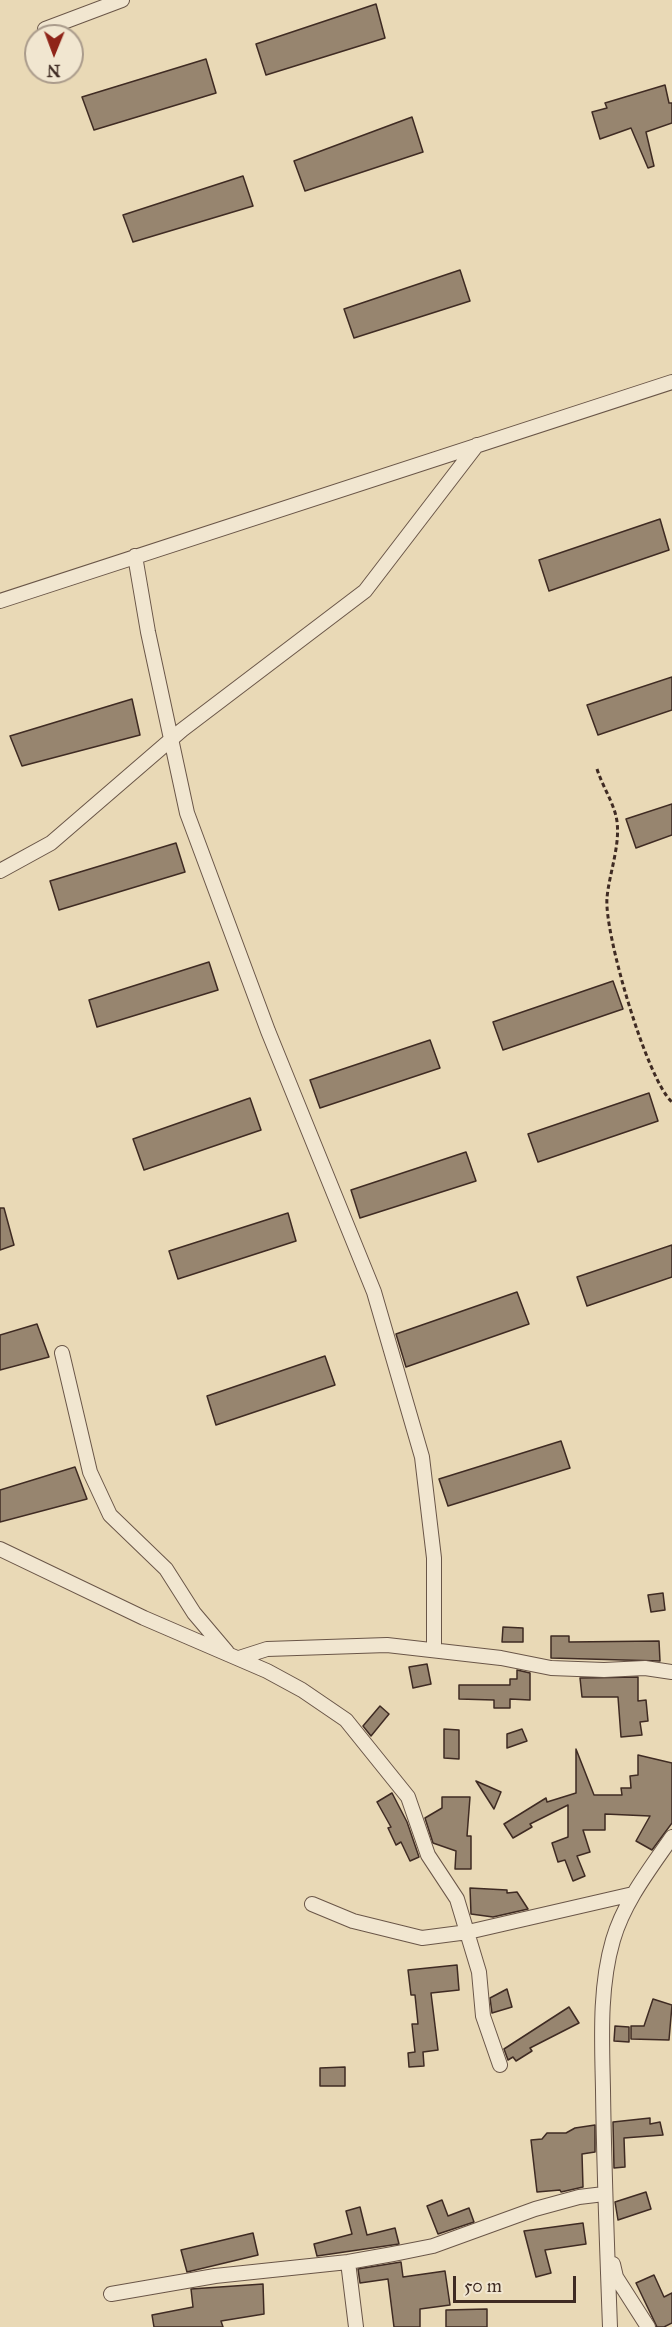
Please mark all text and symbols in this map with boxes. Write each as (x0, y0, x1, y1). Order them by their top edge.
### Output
north arrow (24, 24, 84, 84)
text: N (47, 61, 61, 80)
scale bar (456, 2264, 579, 2302)
text: 50 m (464, 2275, 502, 2297)

